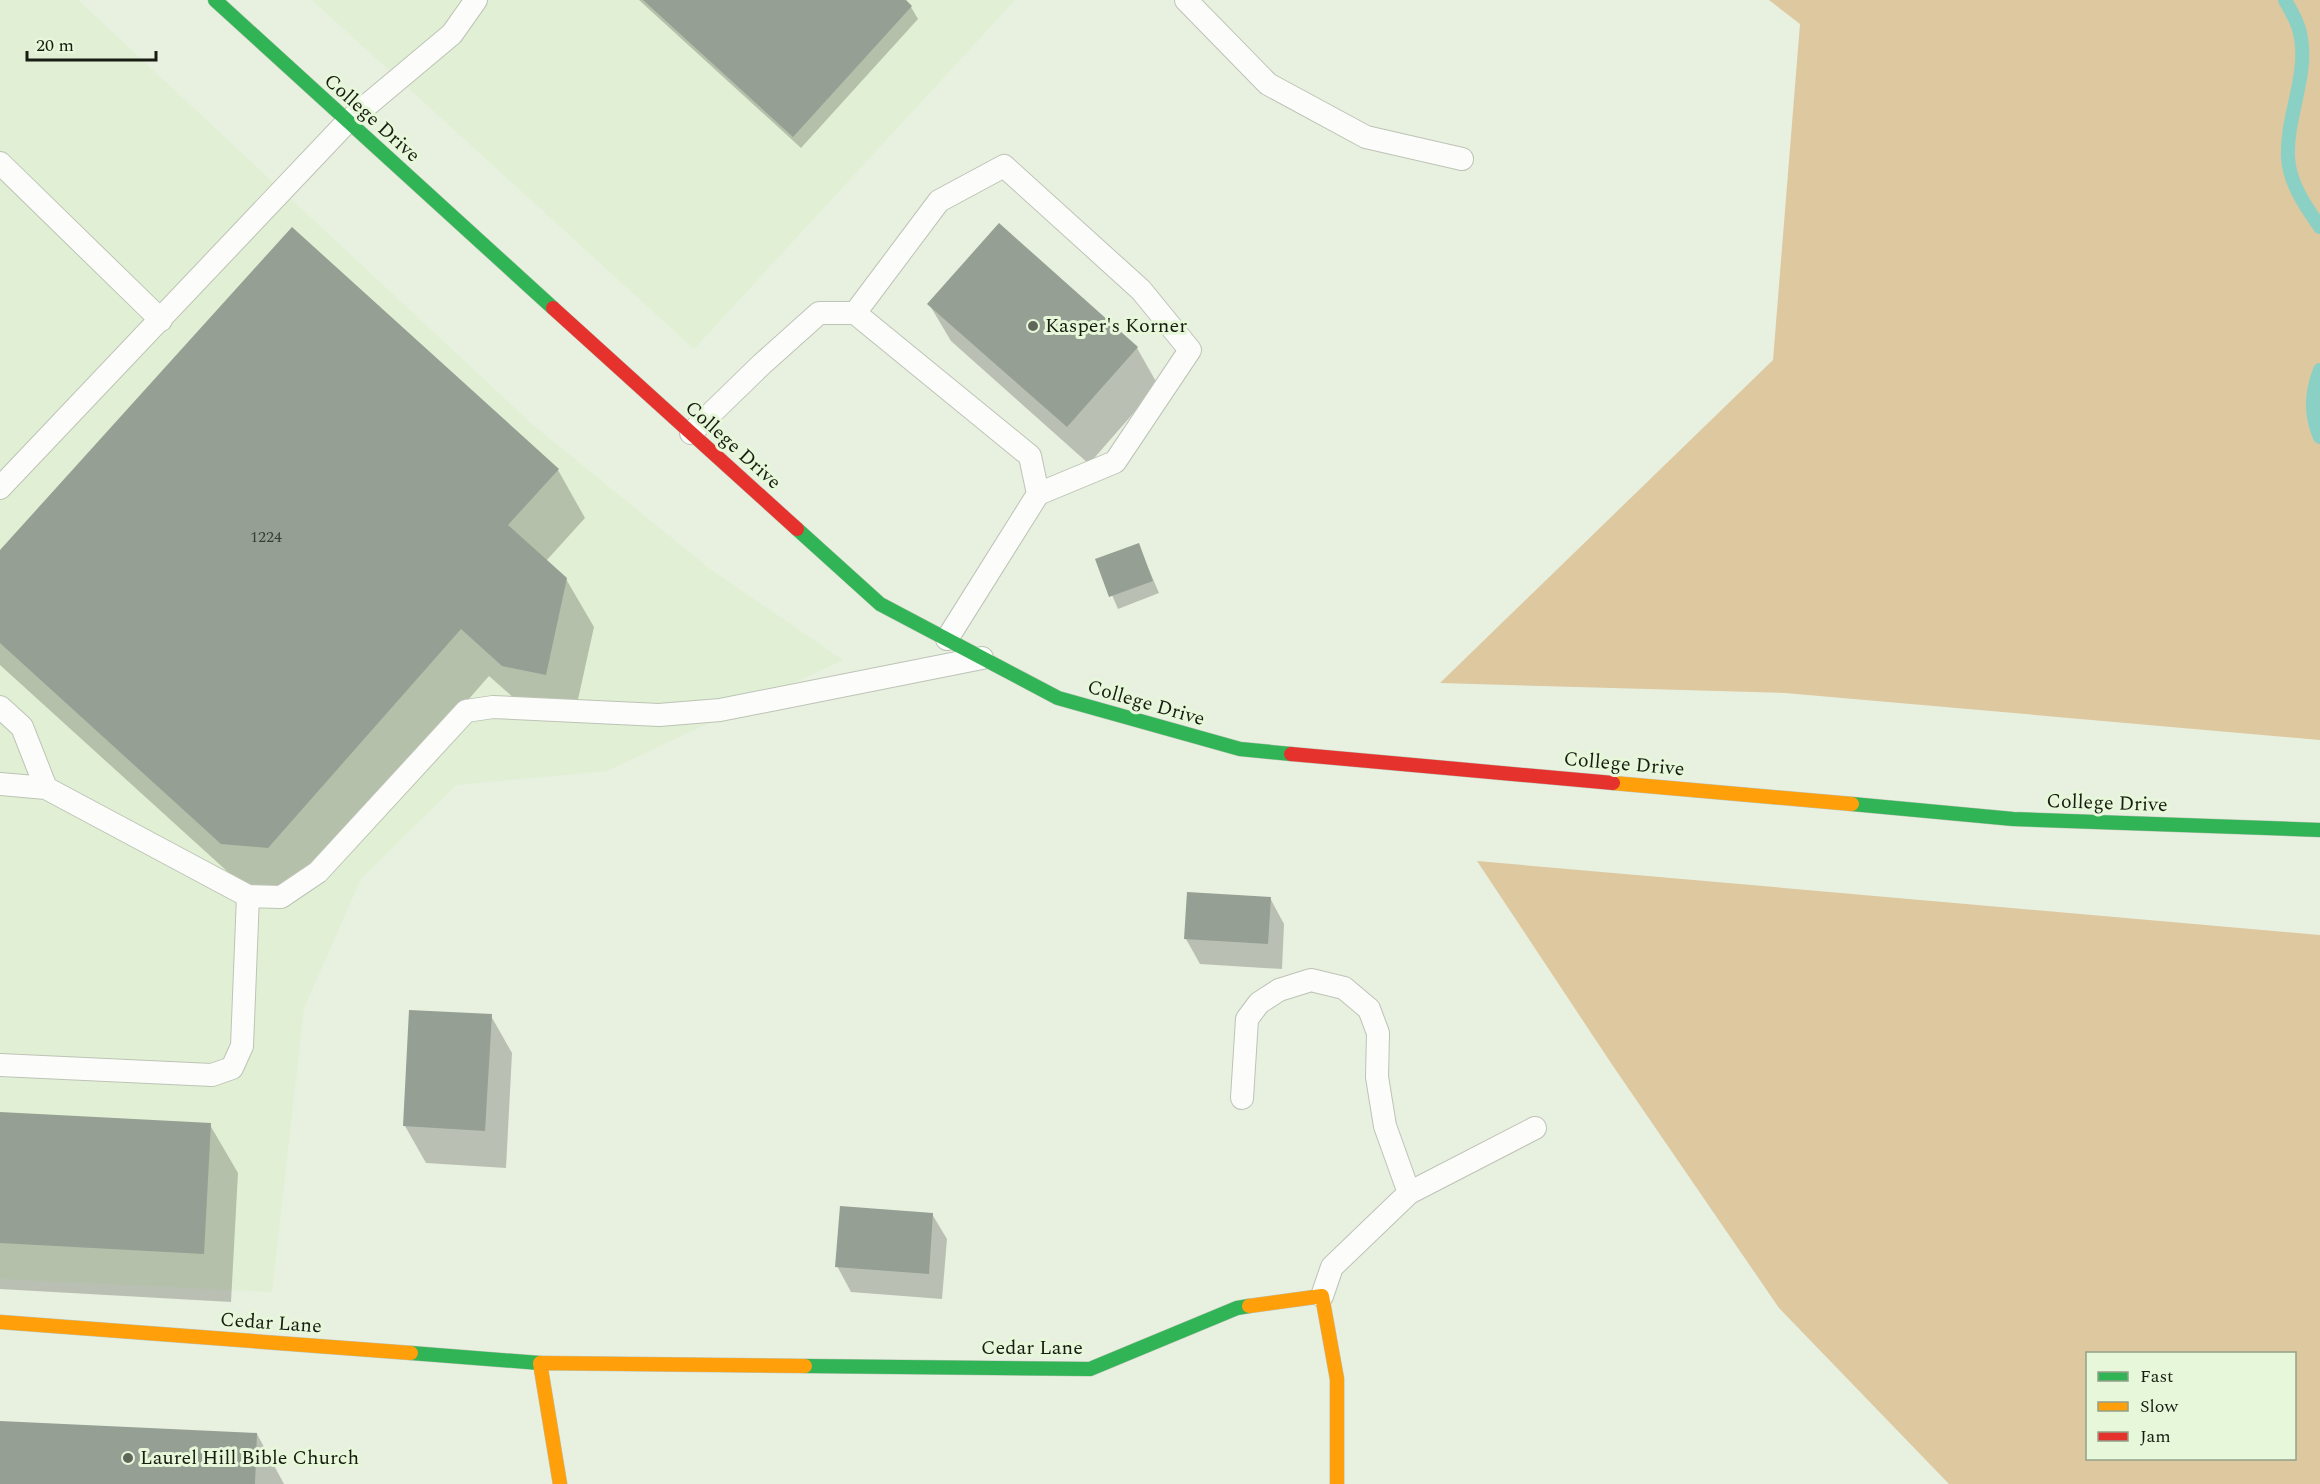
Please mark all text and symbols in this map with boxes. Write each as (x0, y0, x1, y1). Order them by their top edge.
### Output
scale bar (27, 24, 156, 62)
text: 20 m (36, 32, 74, 59)
street label: College Drive (317, 66, 427, 170)
place label: Kasper's Korner (1045, 311, 1187, 341)
marker: Kasper's Korner (1026, 319, 1040, 333)
street label: College Drive (678, 393, 788, 497)
house number: 1224 (250, 525, 282, 549)
street label: College Drive (1084, 672, 1208, 734)
street label: College Drive (1562, 744, 1686, 784)
street label: College Drive (2046, 786, 2168, 820)
street label: Cedar Lane (219, 1304, 323, 1342)
street label: Cedar Lane (981, 1333, 1083, 1363)
legend (2086, 1352, 2296, 1460)
text: Fast (2140, 1363, 2173, 1390)
text: Slow (2140, 1393, 2179, 1420)
text: Jam (2140, 1423, 2171, 1450)
place label: Laurel Hill Bible Church (140, 1443, 359, 1473)
marker: Laurel Hill Bible Church (121, 1451, 135, 1465)

